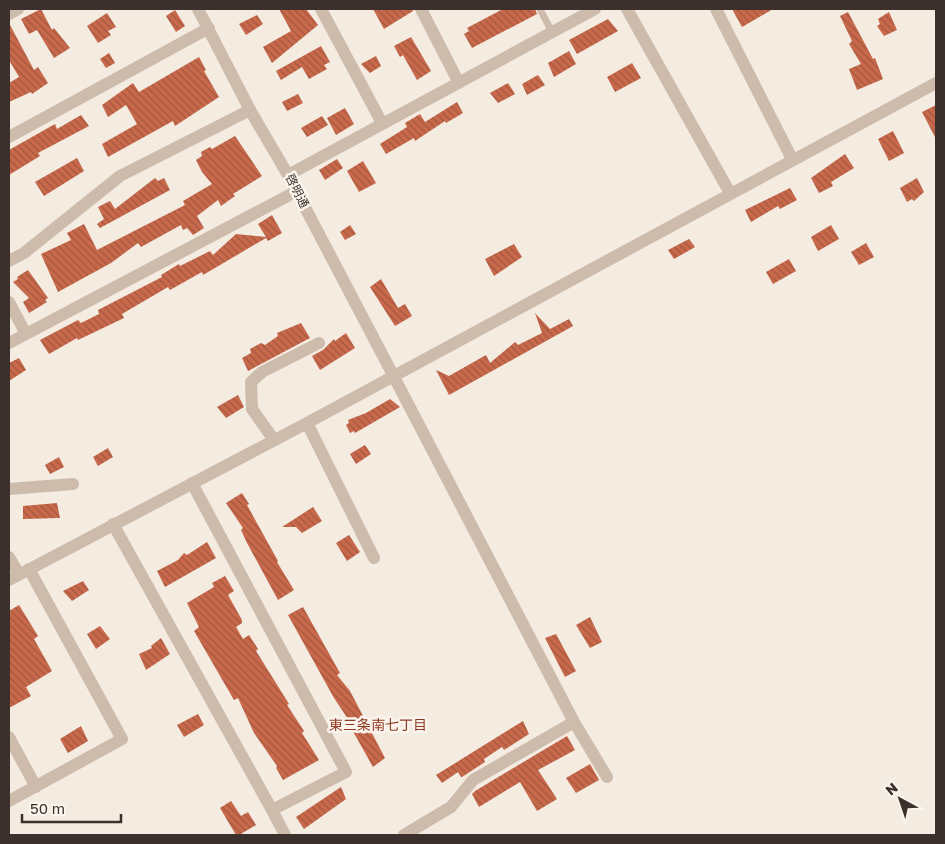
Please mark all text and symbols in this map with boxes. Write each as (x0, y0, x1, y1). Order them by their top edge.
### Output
street label: 啓明通 (283, 171, 312, 210)
district label: 東三条南七丁目 (329, 716, 427, 733)
north arrow (875, 774, 925, 824)
text: N (882, 779, 901, 799)
scale bar (22, 792, 121, 824)
text: 50 m (30, 799, 65, 817)

